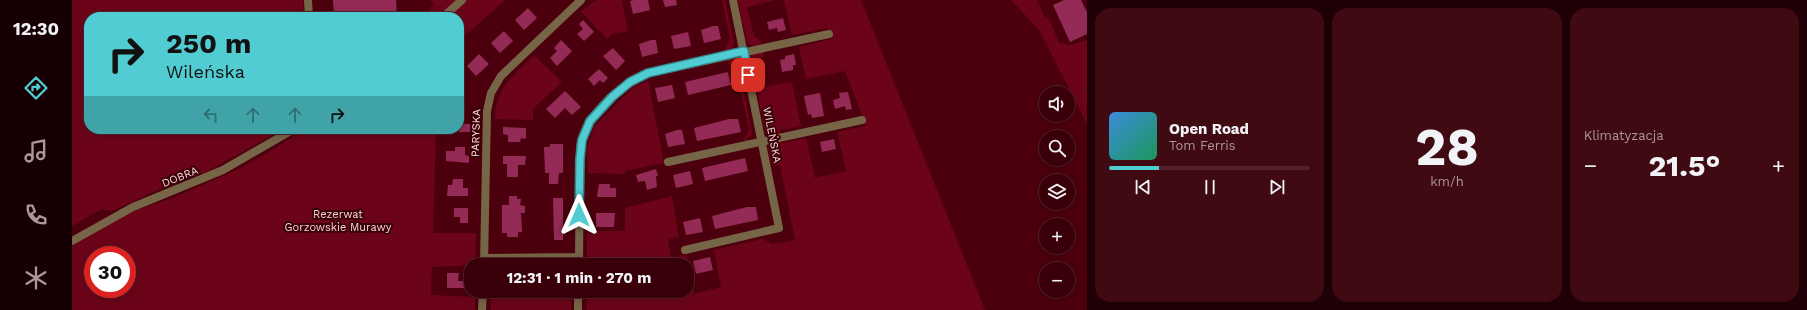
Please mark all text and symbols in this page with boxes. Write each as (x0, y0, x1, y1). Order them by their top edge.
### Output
text: 12:30 (13, 18, 59, 39)
text: 250 m (166, 27, 251, 60)
icon: right (100, 28, 152, 80)
pin (731, 58, 765, 92)
text: Wileńska (166, 61, 245, 82)
icon: arrive (737, 64, 759, 86)
icon: directions (22, 74, 50, 102)
map controls (1039, 86, 1075, 298)
button: sound (1039, 86, 1075, 122)
icon: left (200, 104, 222, 126)
icon: ahead (242, 104, 264, 126)
icon: ahead (284, 104, 306, 126)
icon: right (326, 104, 348, 126)
street label: WILEŃSKA (760, 106, 785, 164)
street label: PARYSKA (469, 109, 483, 157)
text: 28 (1415, 117, 1479, 178)
text: Open Road (1169, 120, 1249, 138)
text: Klimatyzacja (1584, 128, 1664, 143)
button: search (1039, 130, 1075, 166)
icon: music (22, 137, 50, 165)
text: Tom Ferris (1169, 138, 1236, 153)
text: 21.5° (1648, 148, 1720, 183)
text: − (1584, 153, 1597, 178)
text: + (1772, 153, 1785, 178)
street label: DOBRA (160, 164, 200, 190)
button: layers (1039, 174, 1075, 210)
text: km/h (1430, 174, 1464, 189)
icon: previous (1132, 176, 1154, 198)
icon: pause (1199, 176, 1221, 198)
icon: next (1266, 176, 1288, 198)
position arrow (558, 194, 600, 236)
icon: phone (22, 201, 50, 229)
park label: Rezerwat Gorzowskie Murawy (285, 208, 392, 234)
button: + (1039, 218, 1075, 254)
speed limit sign: 30 (84, 246, 136, 298)
button: − (1039, 262, 1075, 298)
icon: climate (22, 264, 50, 292)
text: 12:31 · 1 min · 270 m (507, 269, 651, 287)

